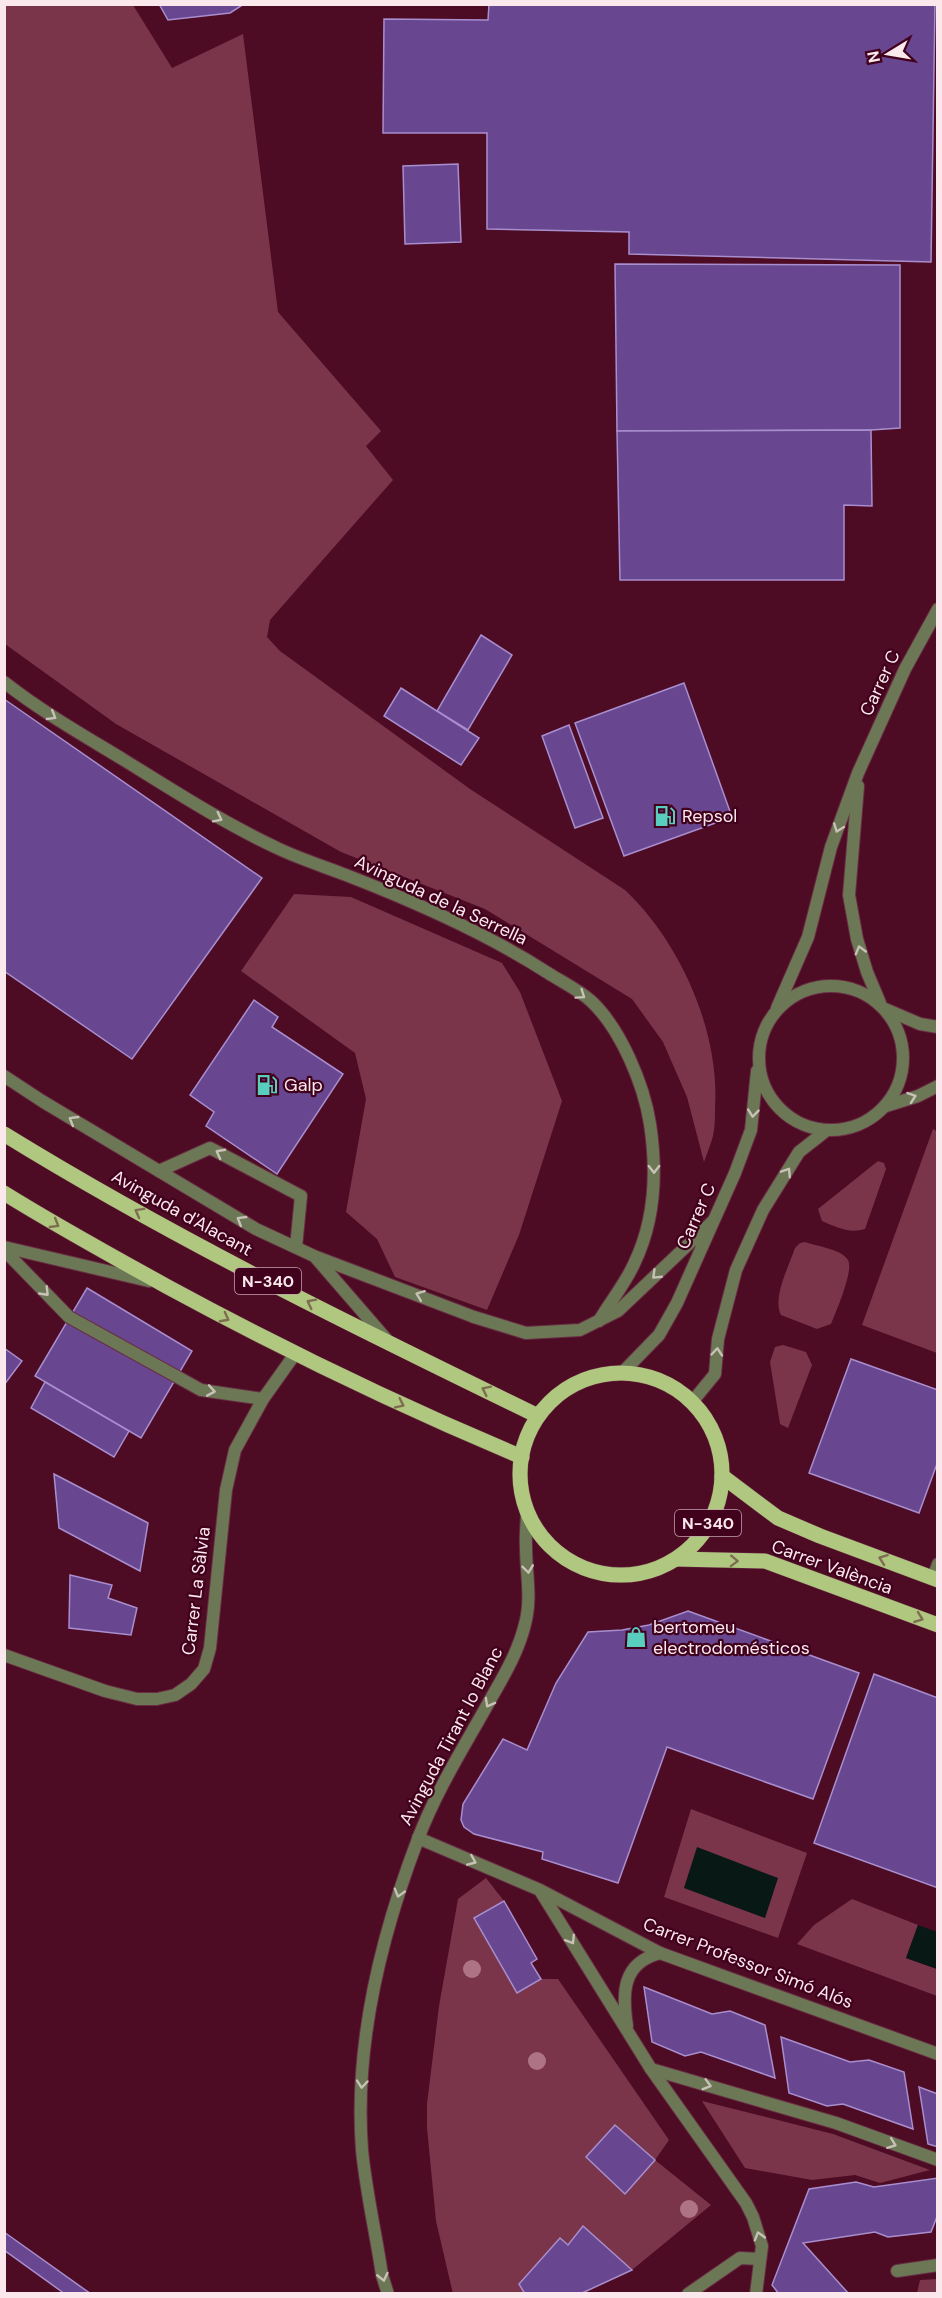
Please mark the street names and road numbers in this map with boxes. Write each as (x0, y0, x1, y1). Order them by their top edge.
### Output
street label: Carrer C (854, 646, 906, 720)
street label: Avinguda de la Serrella (351, 849, 531, 951)
street label: Avinguda d'Alacant (107, 1164, 257, 1262)
street label: Carrer C (671, 1179, 721, 1253)
road number: N-340 (235, 1268, 301, 1294)
road number: N-340 (675, 1510, 741, 1536)
street label: Carrer La Sàlvia (176, 1525, 216, 1657)
street label: Carrer València (768, 1534, 896, 1600)
street label: Avinguda Tirant lo Blanc (394, 1642, 508, 1830)
street label: Carrer Professor Simó Alós (640, 1912, 856, 2014)

